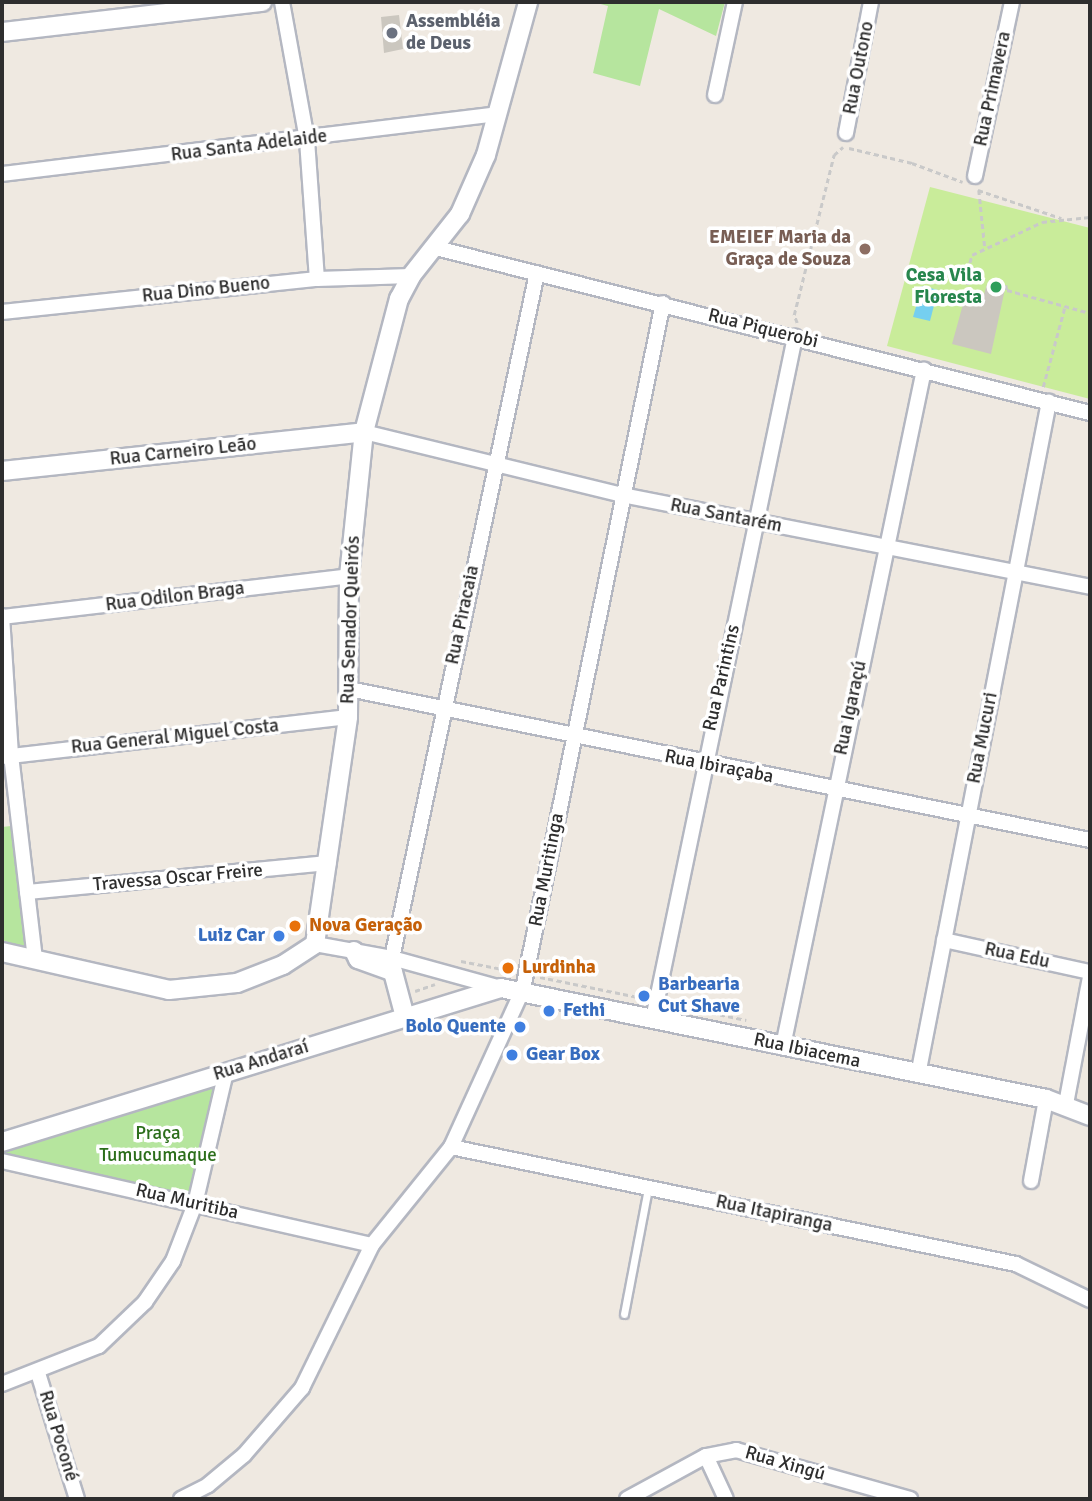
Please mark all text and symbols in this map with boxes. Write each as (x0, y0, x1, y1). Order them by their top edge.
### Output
place label: Assembléia de Deus (406, 11, 501, 55)
street label: Rua Outono (839, 19, 879, 117)
marker: Assembléia de Deus (384, 25, 400, 41)
street label: Rua Primavera (970, 29, 1016, 149)
street label: Rua Santa Adelaide (170, 125, 328, 167)
place label: EMEIEF Maria da Graça de Souza (709, 227, 851, 271)
marker: EMEIEF Maria da Graça de Souza (857, 241, 873, 257)
place label: Cesa Vila Floresta (906, 265, 982, 309)
street label: Rua Dino Bueno (141, 272, 271, 308)
marker: Cesa Vila Floresta (988, 279, 1004, 295)
street label: Rua Piquerobi (706, 304, 820, 354)
street label: Rua Carneiro Leão (109, 433, 257, 471)
street label: Rua Santarém (668, 494, 784, 538)
street label: Rua Senador Queirós (337, 535, 365, 705)
street label: Rua Piracaia (441, 563, 485, 667)
street label: Rua Odilon Braga (104, 577, 246, 617)
street label: Rua Parintins (699, 623, 745, 733)
street label: Rua Igaraçú (830, 659, 872, 757)
street label: Rua Mucuri (963, 690, 1003, 786)
street label: Rua General Miguel Costa (70, 715, 280, 759)
street label: Rua Ibiraçaba (663, 745, 775, 789)
street label: Rua Muritinga (525, 811, 569, 929)
street label: Travessa Oscar Freire (92, 859, 264, 897)
place label: Nova Geração (309, 915, 422, 937)
marker: Nova Geração (287, 918, 303, 934)
place label: Luiz Car (198, 925, 265, 947)
marker: Luiz Car (271, 928, 287, 944)
street label: Rua Edu (982, 938, 1052, 974)
place label: Lurdinha (522, 957, 596, 979)
marker: Lurdinha (500, 960, 516, 976)
place label: Barbearia Cut Shave (658, 974, 740, 1018)
marker: Barbearia Cut Shave (636, 988, 652, 1004)
place label: Fethi (563, 1000, 605, 1022)
marker: Fethi (541, 1003, 557, 1019)
place label: Bolo Quente (405, 1016, 506, 1038)
marker: Bolo Quente (512, 1019, 528, 1035)
street label: Rua Ibiacema (751, 1029, 863, 1073)
street label: Rua Andaraí (211, 1036, 311, 1086)
place label: Gear Box (526, 1044, 600, 1066)
marker: Gear Box (504, 1047, 520, 1063)
park label: Praça Tumucumaque (99, 1123, 217, 1167)
street label: Rua Muritiba (133, 1179, 241, 1225)
street label: Rua Itapiranga (714, 1190, 834, 1238)
street label: Rua Poconé (33, 1388, 83, 1484)
street label: Rua Xingú (742, 1442, 828, 1486)

